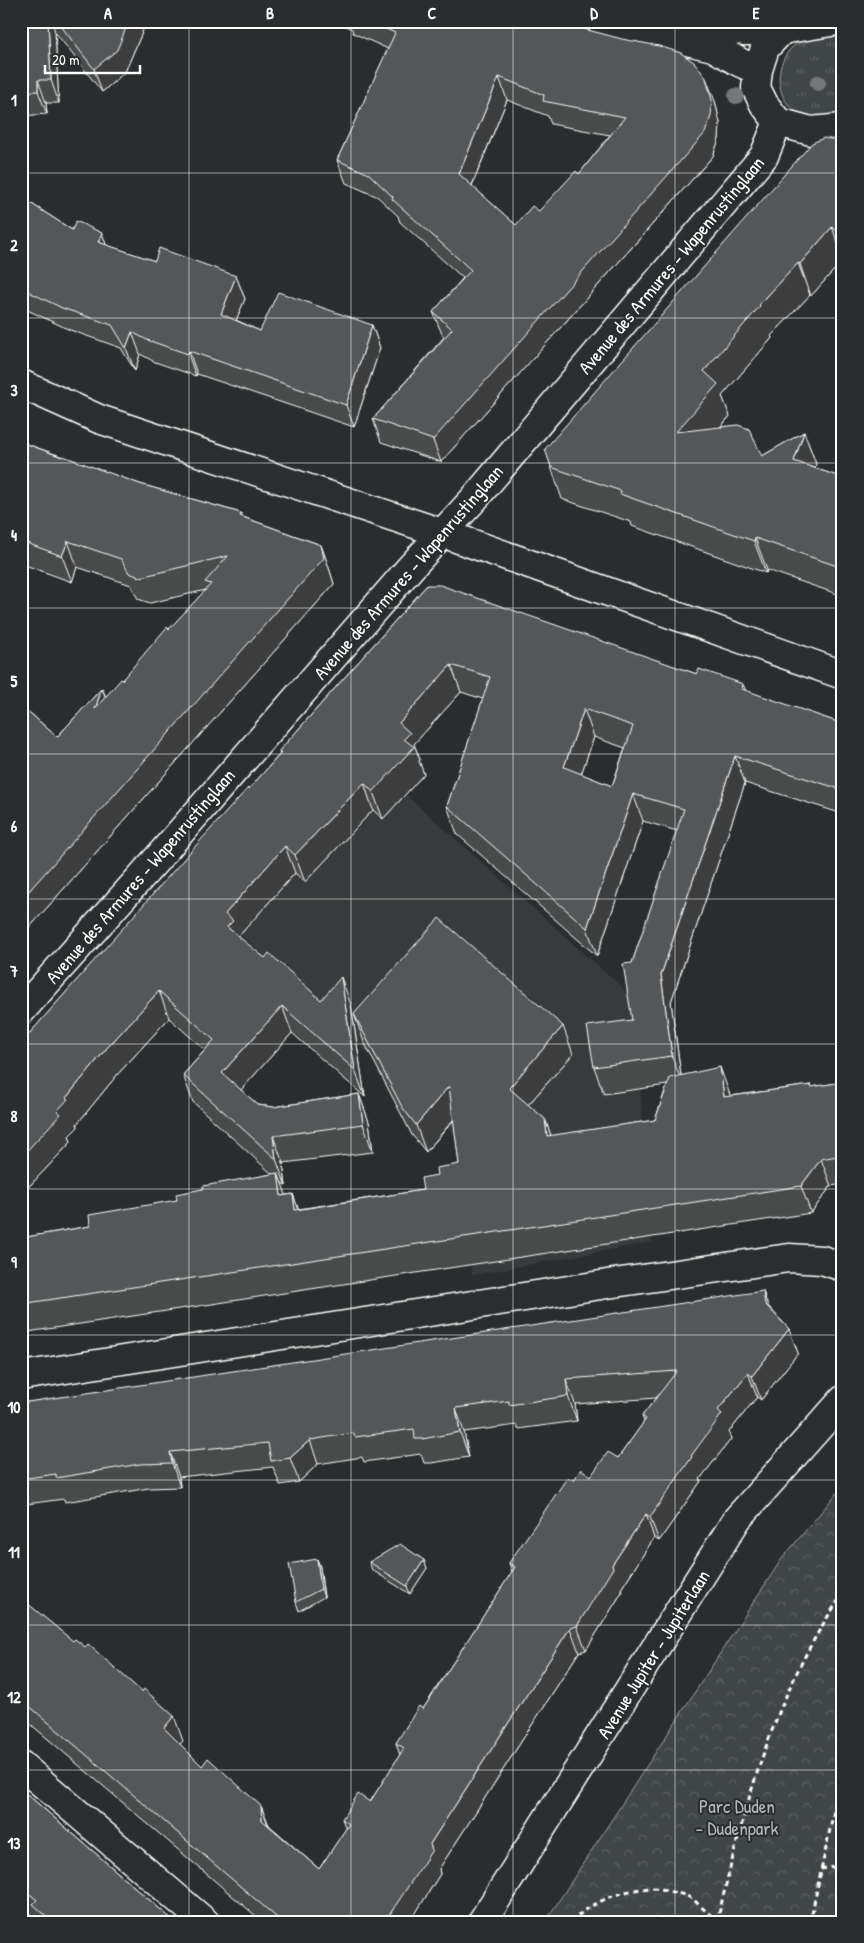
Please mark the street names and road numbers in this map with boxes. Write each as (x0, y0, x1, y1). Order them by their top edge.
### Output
street label: Avenue des Armures - Wapenrustinglaan (572, 151, 770, 379)
street label: Avenue des Armures - Wapenrustinglaan (307, 459, 509, 685)
street label: Avenue des Armures - Wapenrustinglaan (39, 763, 241, 989)
street label: Avenue Jupiter - Jupiterlaan (590, 1565, 716, 1743)

